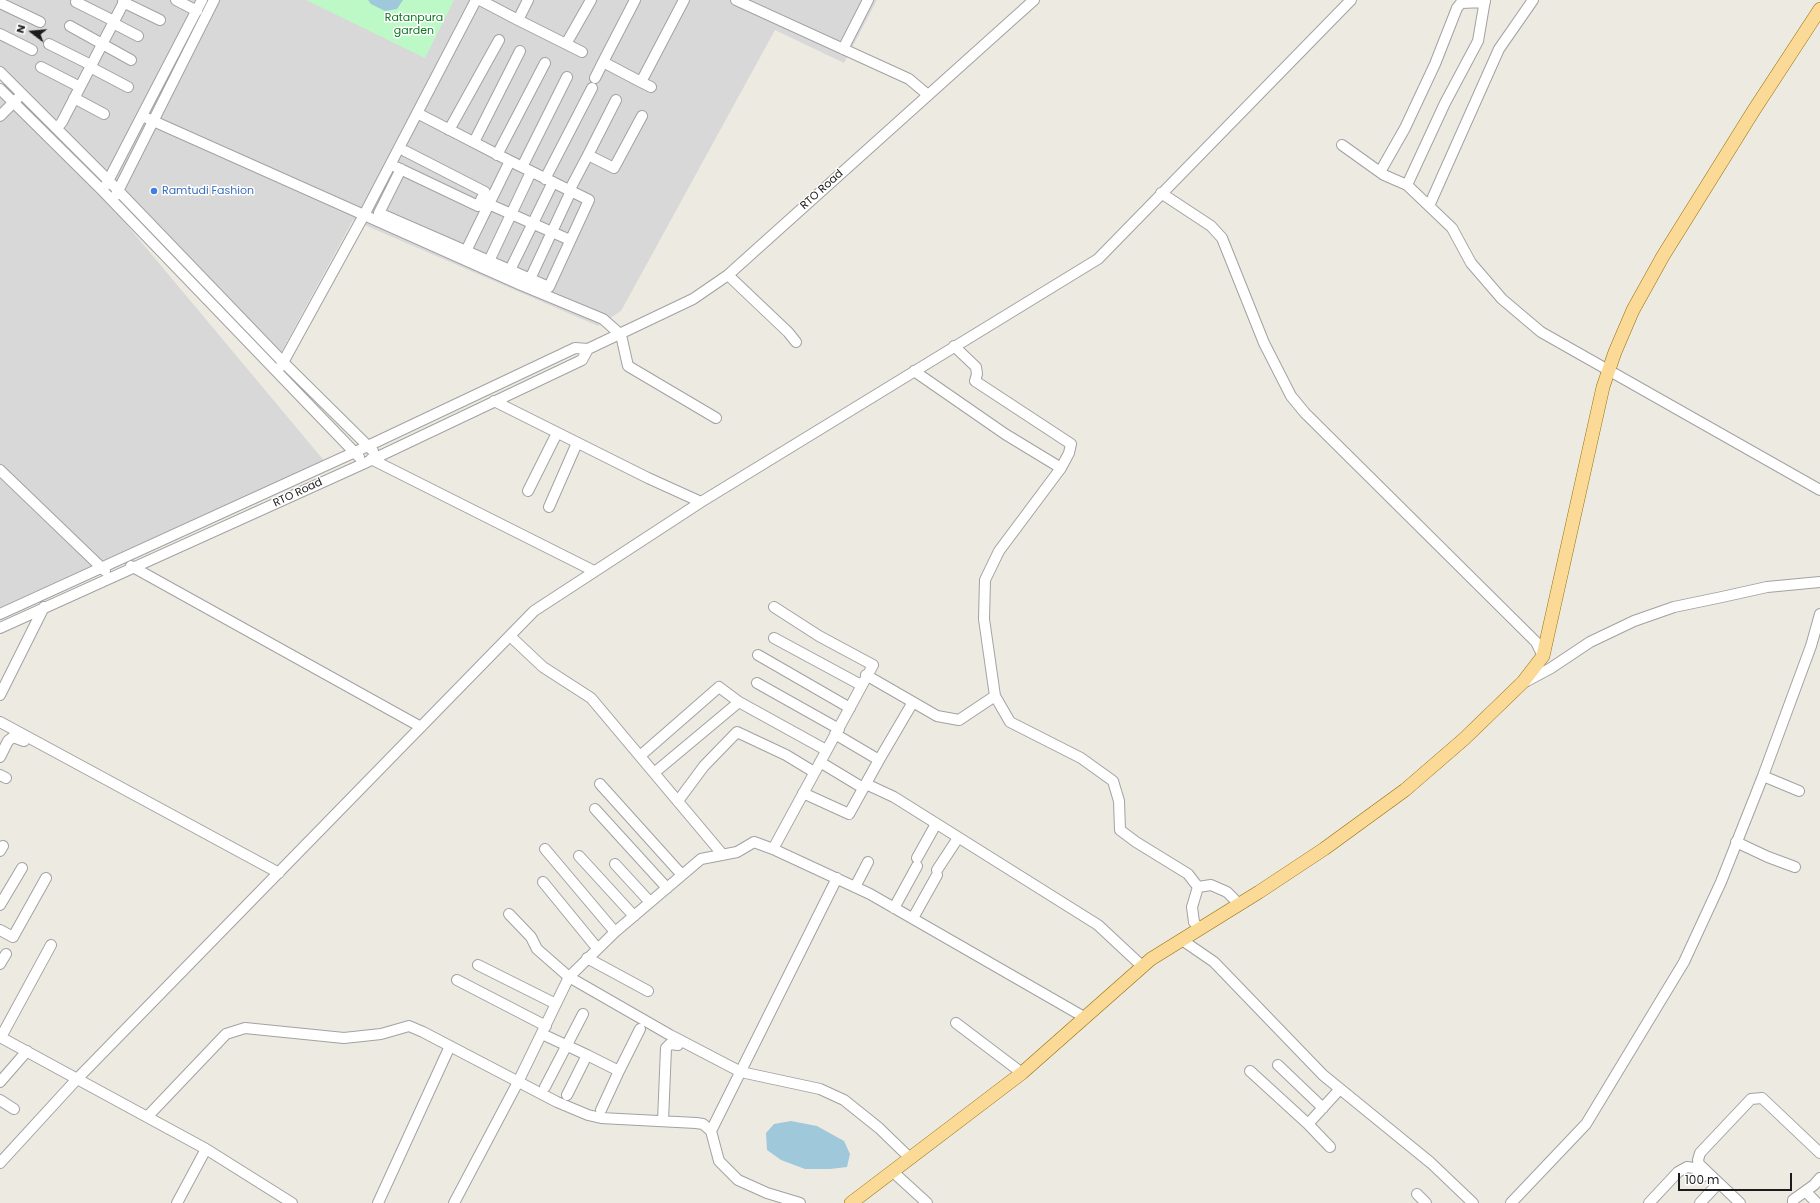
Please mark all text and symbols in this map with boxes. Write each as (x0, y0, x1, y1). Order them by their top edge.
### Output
park label: Ratanpura garden (385, 11, 443, 37)
north arrow (12, 12, 52, 52)
text: N (12, 23, 29, 35)
street label: RTO Road (798, 167, 846, 213)
place label: Ramtudi Fashion (162, 184, 254, 198)
marker: Ramtudi Fashion (149, 186, 159, 196)
street label: RTO Road (271, 476, 325, 510)
scale bar (1680, 1165, 1794, 1191)
text: 100 m (1685, 1171, 1719, 1188)

